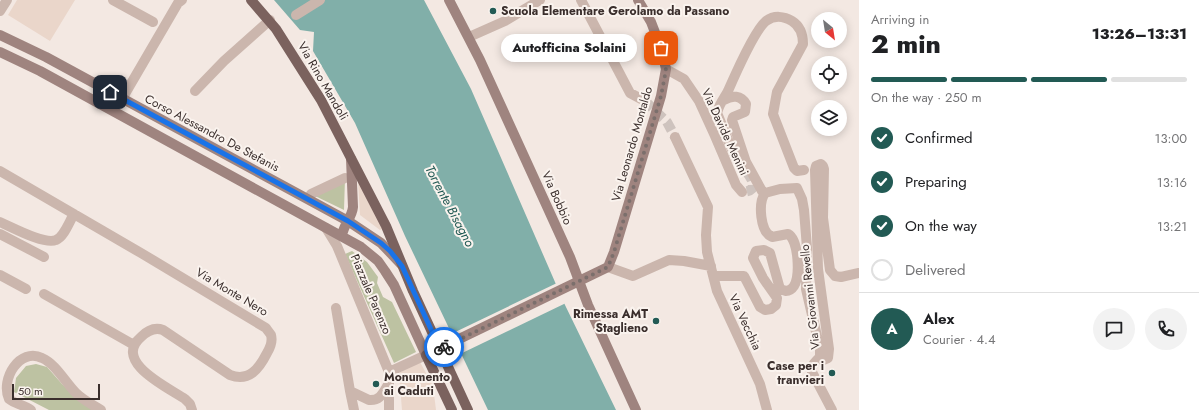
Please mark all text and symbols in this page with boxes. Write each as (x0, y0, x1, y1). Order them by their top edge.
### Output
place label: Scuola Elementare Gerolamo da Passano (501, 2, 729, 20)
marker: Scuola Elementare Gerolamo da Passano (488, 6, 498, 16)
text: Arriving in (871, 10, 929, 29)
north arrow (811, 12, 847, 48)
map controls (811, 12, 847, 136)
text: 13:26–13:31 (1092, 23, 1187, 45)
text: 2 min (871, 25, 941, 63)
pin (644, 31, 678, 65)
callout: Autofficina Solaini (501, 34, 637, 62)
icon: bag (650, 37, 672, 59)
street label: Via Rino Mandoli (293, 38, 353, 124)
text: Autofficina Solaini (512, 38, 626, 57)
button: locate (811, 56, 847, 92)
pin (93, 75, 127, 109)
icon: home (99, 81, 121, 103)
street label: Via Leonardo Montaldo (607, 84, 657, 204)
street label: Via Davide Menini (697, 86, 753, 178)
text: On the way · 250 m (871, 88, 982, 107)
street label: Corso Alessandro De Stefanis (141, 90, 283, 176)
button: layers (811, 100, 847, 136)
icon: check (871, 127, 893, 149)
text: Confirmed (905, 127, 973, 149)
text: 13:00 (1155, 129, 1187, 148)
water label: Torrente Bisagno (421, 162, 480, 250)
street label: Via Bobbio (537, 168, 577, 228)
icon: check (871, 171, 893, 193)
text: Preparing (905, 171, 967, 193)
text: 13:16 (1157, 173, 1187, 192)
icon: check (871, 215, 893, 237)
text: On the way (905, 215, 977, 237)
text: 13:21 (1157, 217, 1187, 236)
street label: Via Giovanni Revello (795, 243, 824, 350)
street label: Piazzale Parenzo (346, 251, 396, 337)
text: Delivered (905, 259, 966, 281)
street label: Via Monte Nero (192, 263, 272, 321)
street label: Via Vecchia (724, 291, 766, 353)
place label: Rimessa AMT Staglieno (573, 305, 648, 337)
text: Alex (923, 308, 954, 330)
button: chat (1093, 308, 1135, 350)
button: phone (1145, 308, 1187, 350)
marker: Rimessa AMT Staglieno (651, 316, 661, 326)
text: A (886, 318, 898, 340)
courier (424, 327, 464, 367)
text: Courier · 4.4 (923, 330, 996, 349)
icon: bike (433, 336, 455, 358)
place label: Case per i tranvieri (767, 357, 824, 389)
place label: Monumento ai Caduti (384, 368, 450, 400)
marker: Case per i tranvieri (827, 368, 837, 378)
marker: Monumento ai Caduti (371, 379, 381, 389)
scale bar (12, 382, 100, 401)
text: 50 m (18, 383, 43, 399)

